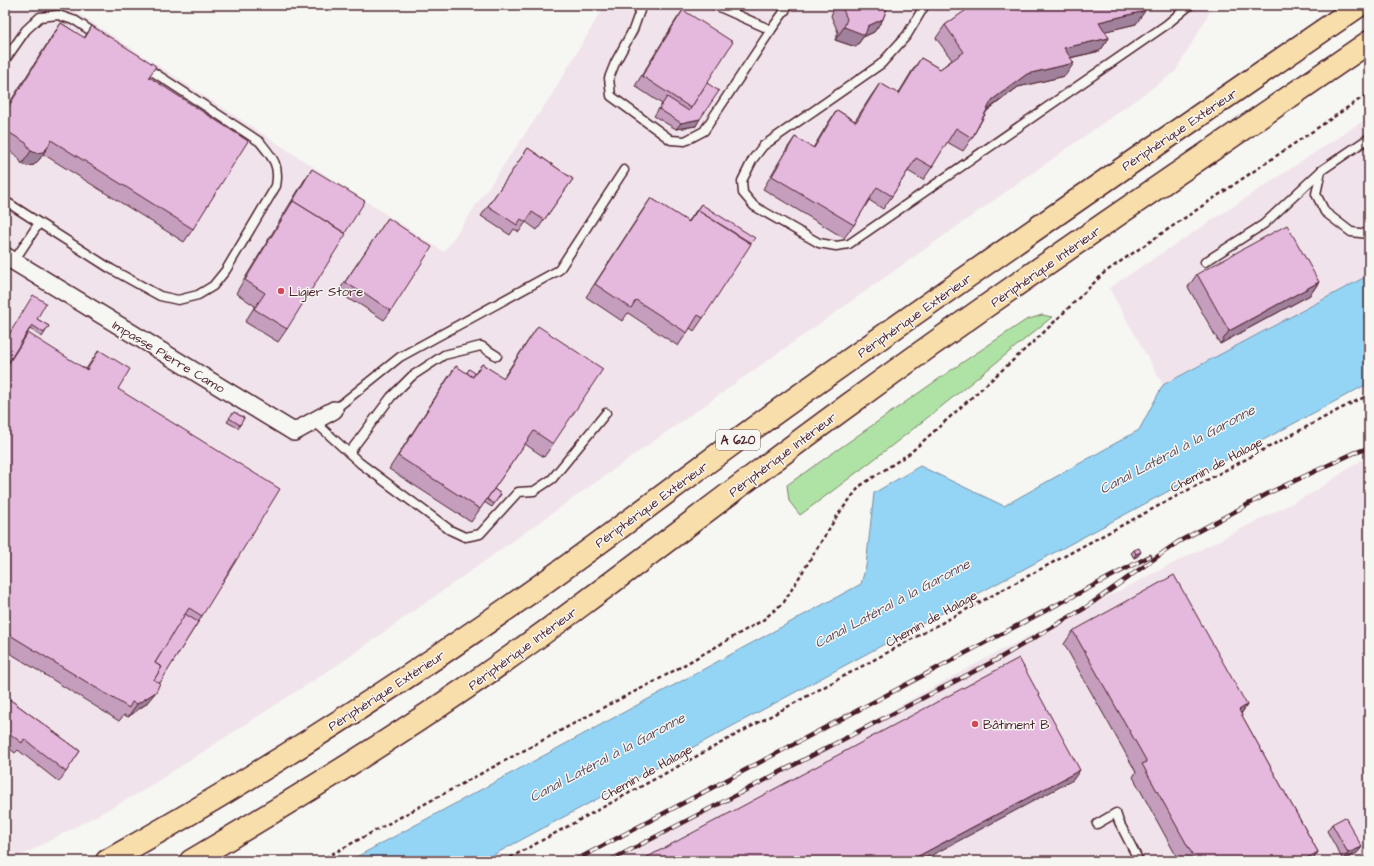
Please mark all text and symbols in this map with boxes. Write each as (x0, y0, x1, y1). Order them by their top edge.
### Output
street label: Périphérique Extérieur (1118, 84, 1241, 175)
street label: Périphérique Intérieur (987, 222, 1104, 312)
street label: Périphérique Extérieur (854, 269, 975, 362)
place label: Ligier Store (289, 283, 363, 302)
marker: Ligier Store (276, 286, 286, 296)
street label: Impasse Pierre Camo (109, 316, 229, 398)
water label: Canal Latéral à la Garonne (1096, 400, 1260, 499)
street label: Périphérique Intérieur (725, 408, 840, 501)
road number: A 620 (716, 430, 760, 450)
street label: Chemin de Halage (1167, 433, 1266, 498)
street label: Périphérique Extérieur (591, 458, 712, 552)
water label: Canal Latéral à la Garonne (811, 554, 975, 653)
street label: Chemin de Halage (882, 586, 981, 652)
street label: Périphérique Intérieur (464, 603, 581, 694)
street label: Périphérique Extérieur (325, 646, 448, 735)
water label: Canal Latéral à la Garonne (526, 708, 690, 807)
place label: Bâtiment B (983, 716, 1049, 734)
marker: Bâtiment B (970, 719, 980, 729)
street label: Chemin de Halage (597, 740, 696, 806)

